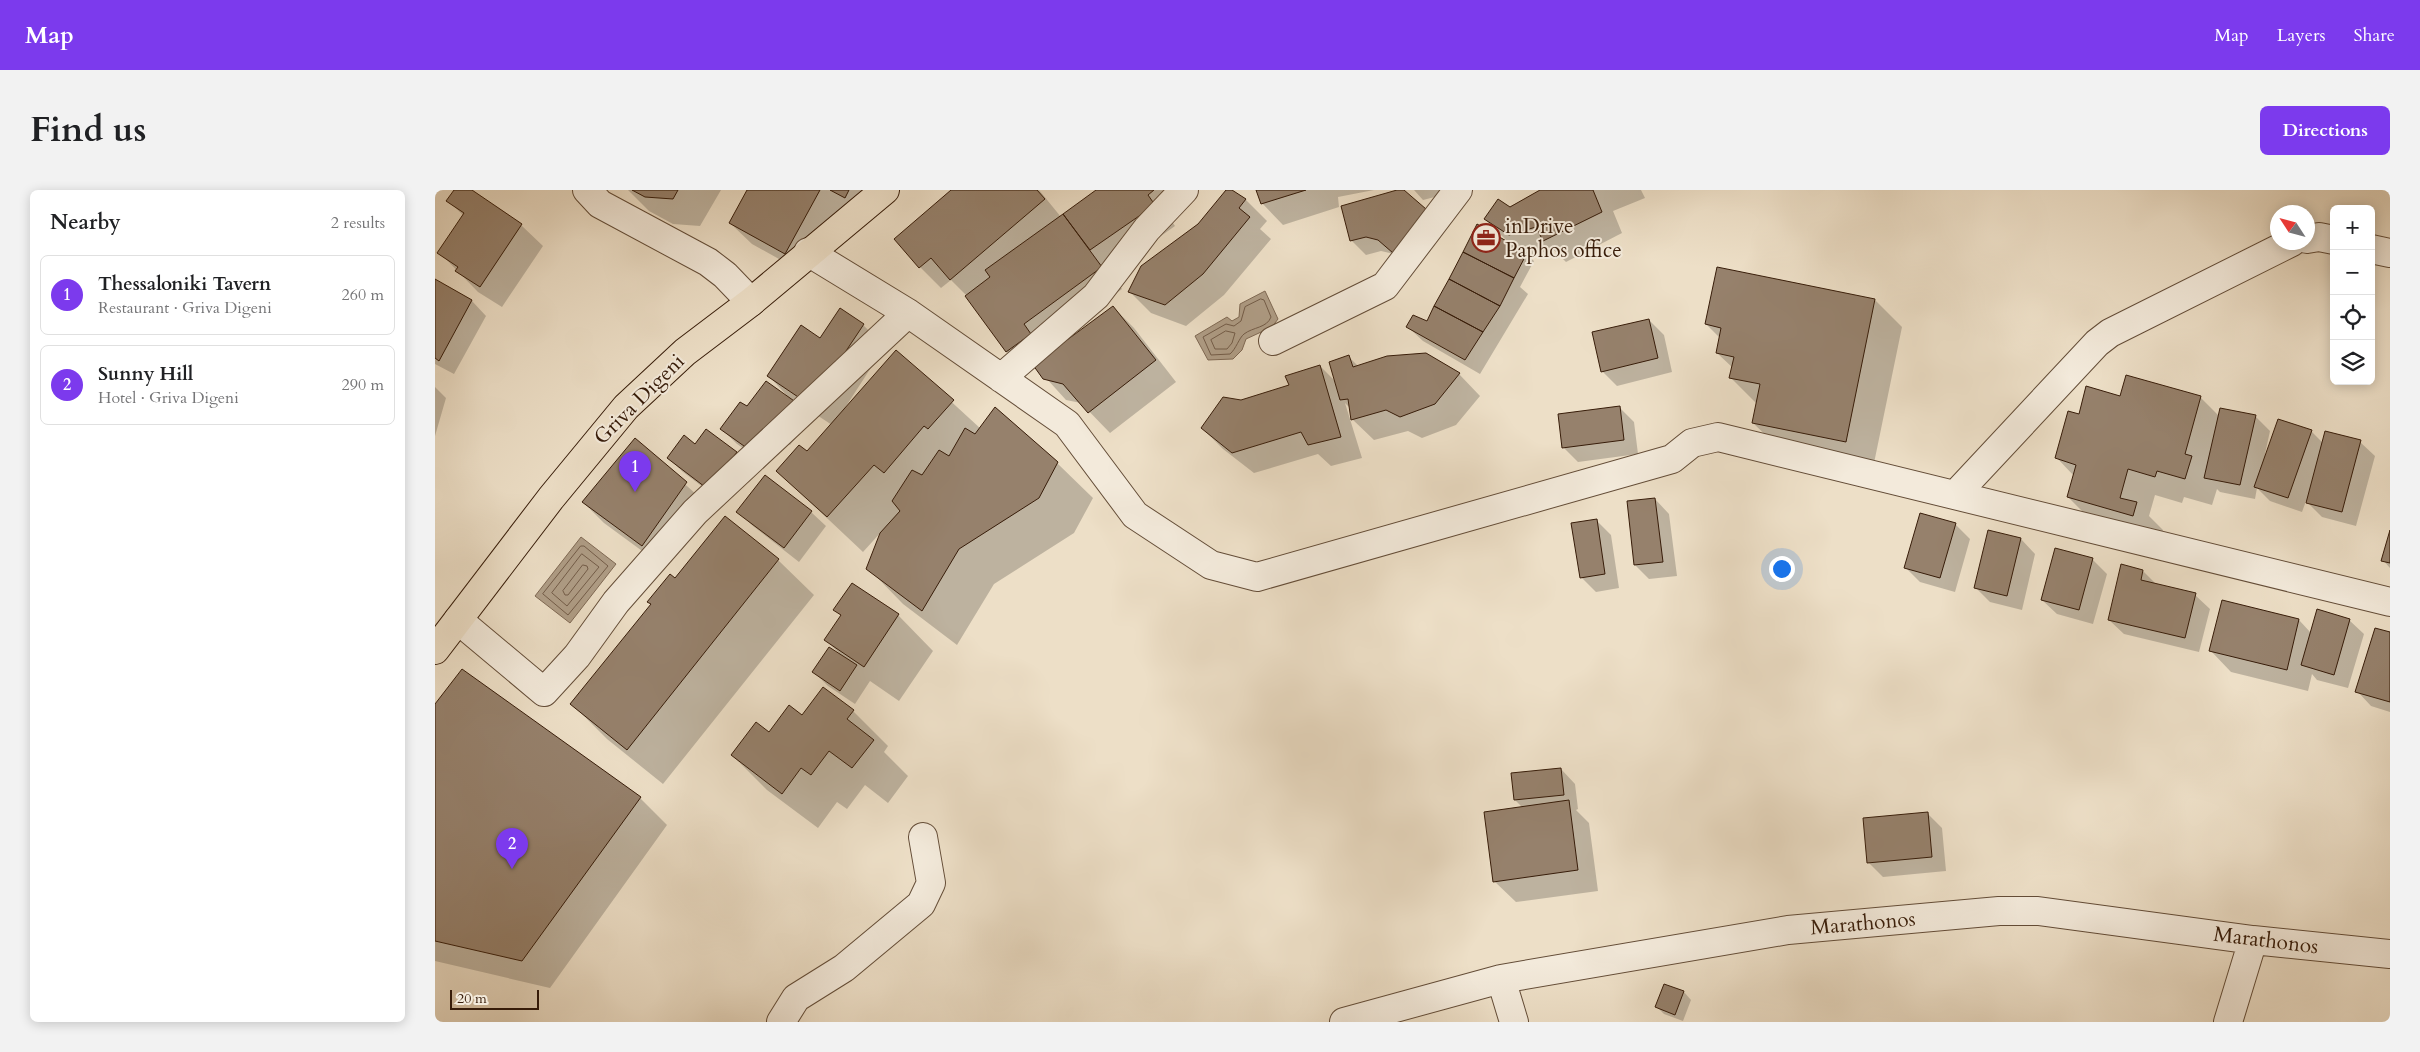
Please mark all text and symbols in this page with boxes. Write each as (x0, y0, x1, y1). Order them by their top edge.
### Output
text: Map (25, 19, 74, 52)
text: Map (2214, 23, 2249, 48)
text: Layers (2277, 23, 2326, 48)
text: Share (2354, 23, 2395, 48)
text: Find us (30, 106, 146, 154)
button: Directions (2260, 106, 2390, 155)
north arrow (2270, 205, 2315, 250)
map controls (2330, 205, 2375, 385)
button: + (2330, 205, 2375, 250)
text: Nearby (50, 208, 121, 237)
text: 2 results (331, 212, 385, 234)
place label: inDrive Paphos office (1505, 212, 1622, 265)
office icon: inDrive Paphos office (1471, 223, 1501, 253)
button: − (2330, 250, 2375, 295)
text: Thessaloniki Tavern (98, 271, 271, 297)
text: 1 (63, 284, 71, 306)
text: 260 m (342, 284, 384, 306)
button: locate (2330, 295, 2375, 340)
text: Restaurant · Griva Digeni (98, 297, 272, 319)
button: layers (2330, 340, 2375, 385)
street label: Griva Digeni (588, 347, 691, 451)
text: Sunny Hill (98, 361, 193, 387)
text: 2 (63, 374, 71, 396)
text: 290 m (342, 374, 384, 396)
text: Hotel · Griva Digeni (98, 387, 239, 409)
pin: 1 (619, 451, 651, 492)
your location (1769, 556, 1795, 582)
pin: 2 (496, 828, 528, 869)
street label: Marathonos (1809, 904, 1917, 943)
street label: Marathonos (2212, 920, 2320, 961)
scale bar (450, 987, 539, 1010)
text: 20 m (457, 989, 487, 1008)

